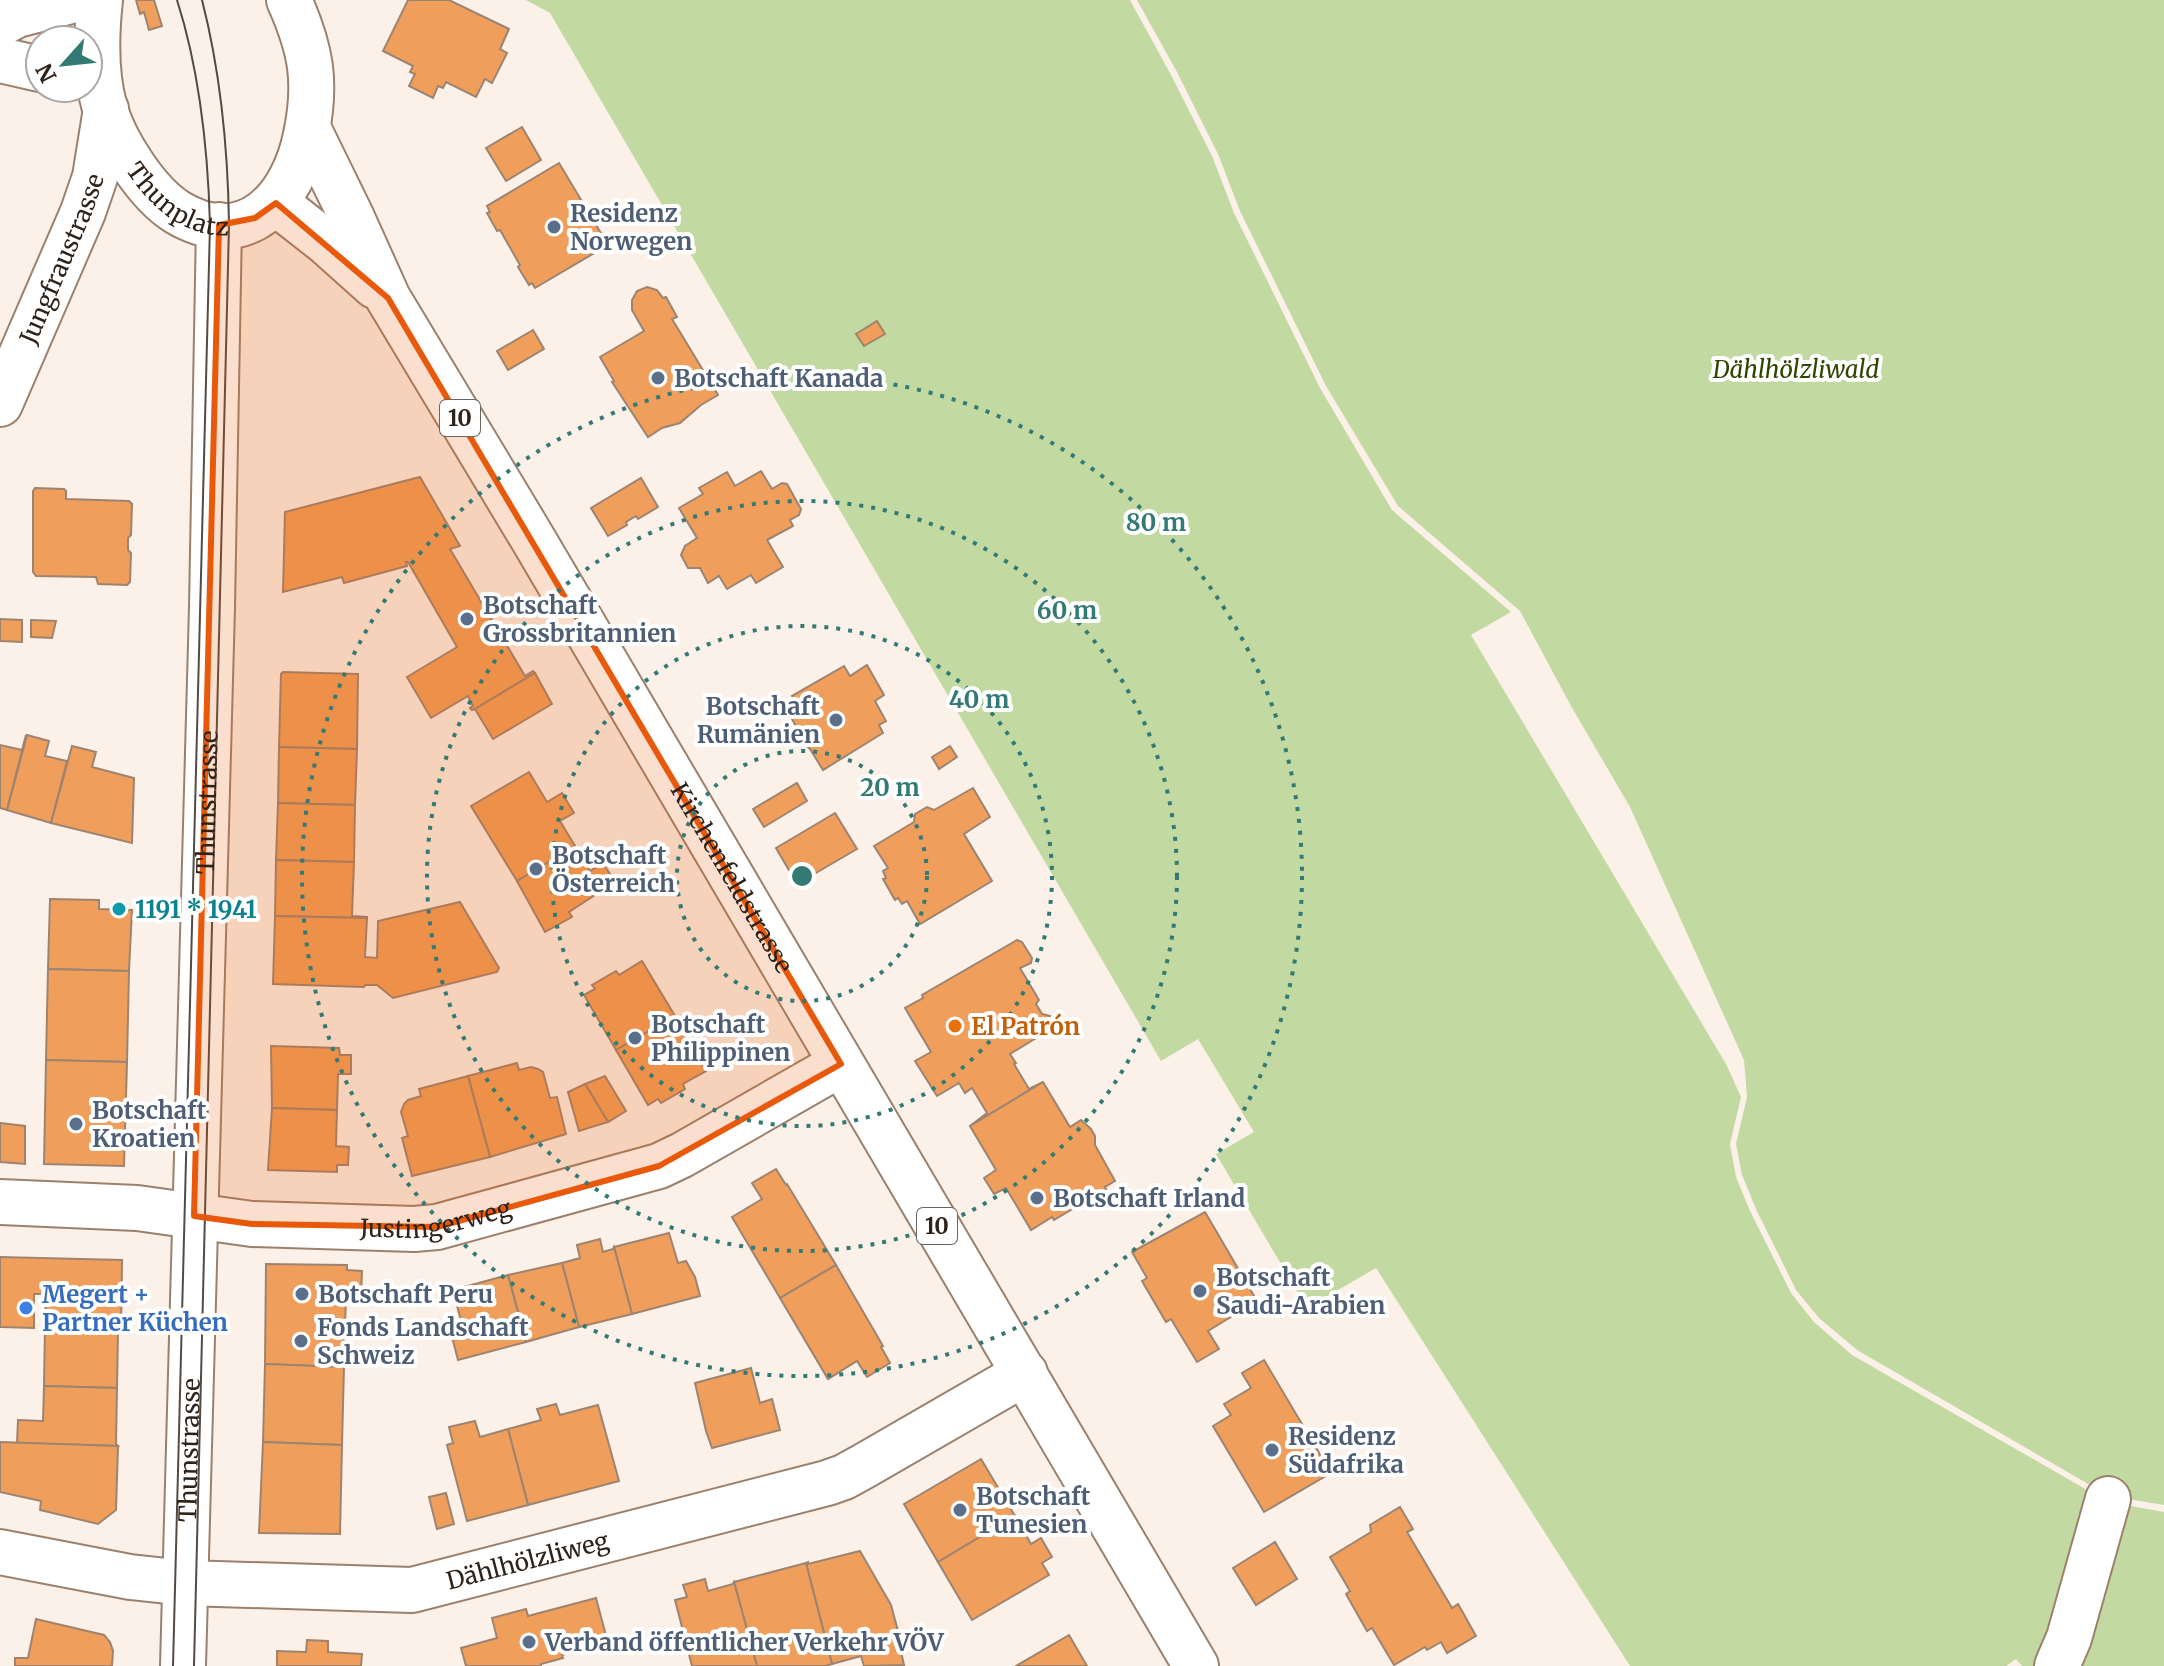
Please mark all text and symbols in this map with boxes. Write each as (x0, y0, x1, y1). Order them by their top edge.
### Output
north arrow (24, 24, 104, 104)
text: N (29, 58, 63, 87)
street label: Thunplatz (120, 156, 229, 242)
street label: Jungfraustrasse (12, 169, 111, 350)
place label: Residenz Norwegen (570, 198, 692, 257)
marker: Residenz Norwegen (545, 218, 563, 236)
park label: Dählhölzliwald (1712, 354, 1879, 385)
place label: Botschaft Kanada (674, 363, 883, 394)
marker: Botschaft Kanada (649, 369, 667, 387)
road number: 10 (440, 400, 480, 436)
text: 80 m (1126, 507, 1186, 538)
place label: Botschaft Grossbritannien (483, 590, 676, 649)
text: 60 m (1037, 595, 1097, 626)
marker: Botschaft Grossbritannien (458, 610, 476, 628)
text: 40 m (949, 684, 1009, 715)
place label: Botschaft Rumänien (697, 691, 820, 750)
marker: Botschaft Rumänien (827, 711, 845, 729)
street label: Thunstrasse (189, 730, 224, 875)
text: 20 m (860, 772, 920, 803)
street label: Kirchenfeldstrasse (664, 777, 800, 978)
place label: Botschaft Österreich (552, 840, 675, 899)
marker: Botschaft Österreich (527, 860, 545, 878)
centre of rings (788, 862, 816, 890)
place label: 1191 * 1941 (135, 894, 257, 925)
marker: 1191 * 1941 (110, 900, 128, 918)
place label: Botschaft Philippinen (651, 1009, 790, 1068)
place label: El Patrón (971, 1011, 1080, 1042)
marker: El Patrón (946, 1017, 964, 1035)
marker: Botschaft Philippinen (626, 1029, 644, 1047)
place label: Botschaft Kroatien (92, 1095, 207, 1154)
marker: Botschaft Kroatien (67, 1115, 85, 1133)
place label: Botschaft Irland (1053, 1183, 1245, 1214)
marker: Botschaft Irland (1028, 1189, 1046, 1207)
street label: Justingerweg (359, 1192, 515, 1245)
road number: 10 (917, 1208, 957, 1244)
place label: Botschaft Saudi-Arabien (1216, 1262, 1385, 1321)
place label: Megert + Partner Küchen (42, 1279, 228, 1338)
place label: Botschaft Peru (318, 1279, 493, 1310)
marker: Botschaft Saudi-Arabien (1191, 1282, 1209, 1300)
marker: Botschaft Peru (293, 1285, 311, 1303)
marker: Megert + Partner Küchen (17, 1299, 35, 1317)
place label: Fonds Landschaft Schweiz (317, 1312, 529, 1371)
marker: Fonds Landschaft Schweiz (292, 1332, 310, 1350)
street label: Thunstrasse (171, 1378, 206, 1522)
place label: Residenz Südafrika (1288, 1421, 1404, 1480)
marker: Residenz Südafrika (1263, 1441, 1281, 1459)
place label: Botschaft Tunesien (976, 1481, 1091, 1540)
marker: Botschaft Tunesien (951, 1501, 969, 1519)
street label: Dählhölzliweg (443, 1524, 612, 1596)
place label: Verband öffentlicher Verkehr VÖV (544, 1627, 944, 1658)
marker: Verband öffentlicher Verkehr VÖV (520, 1633, 538, 1651)

